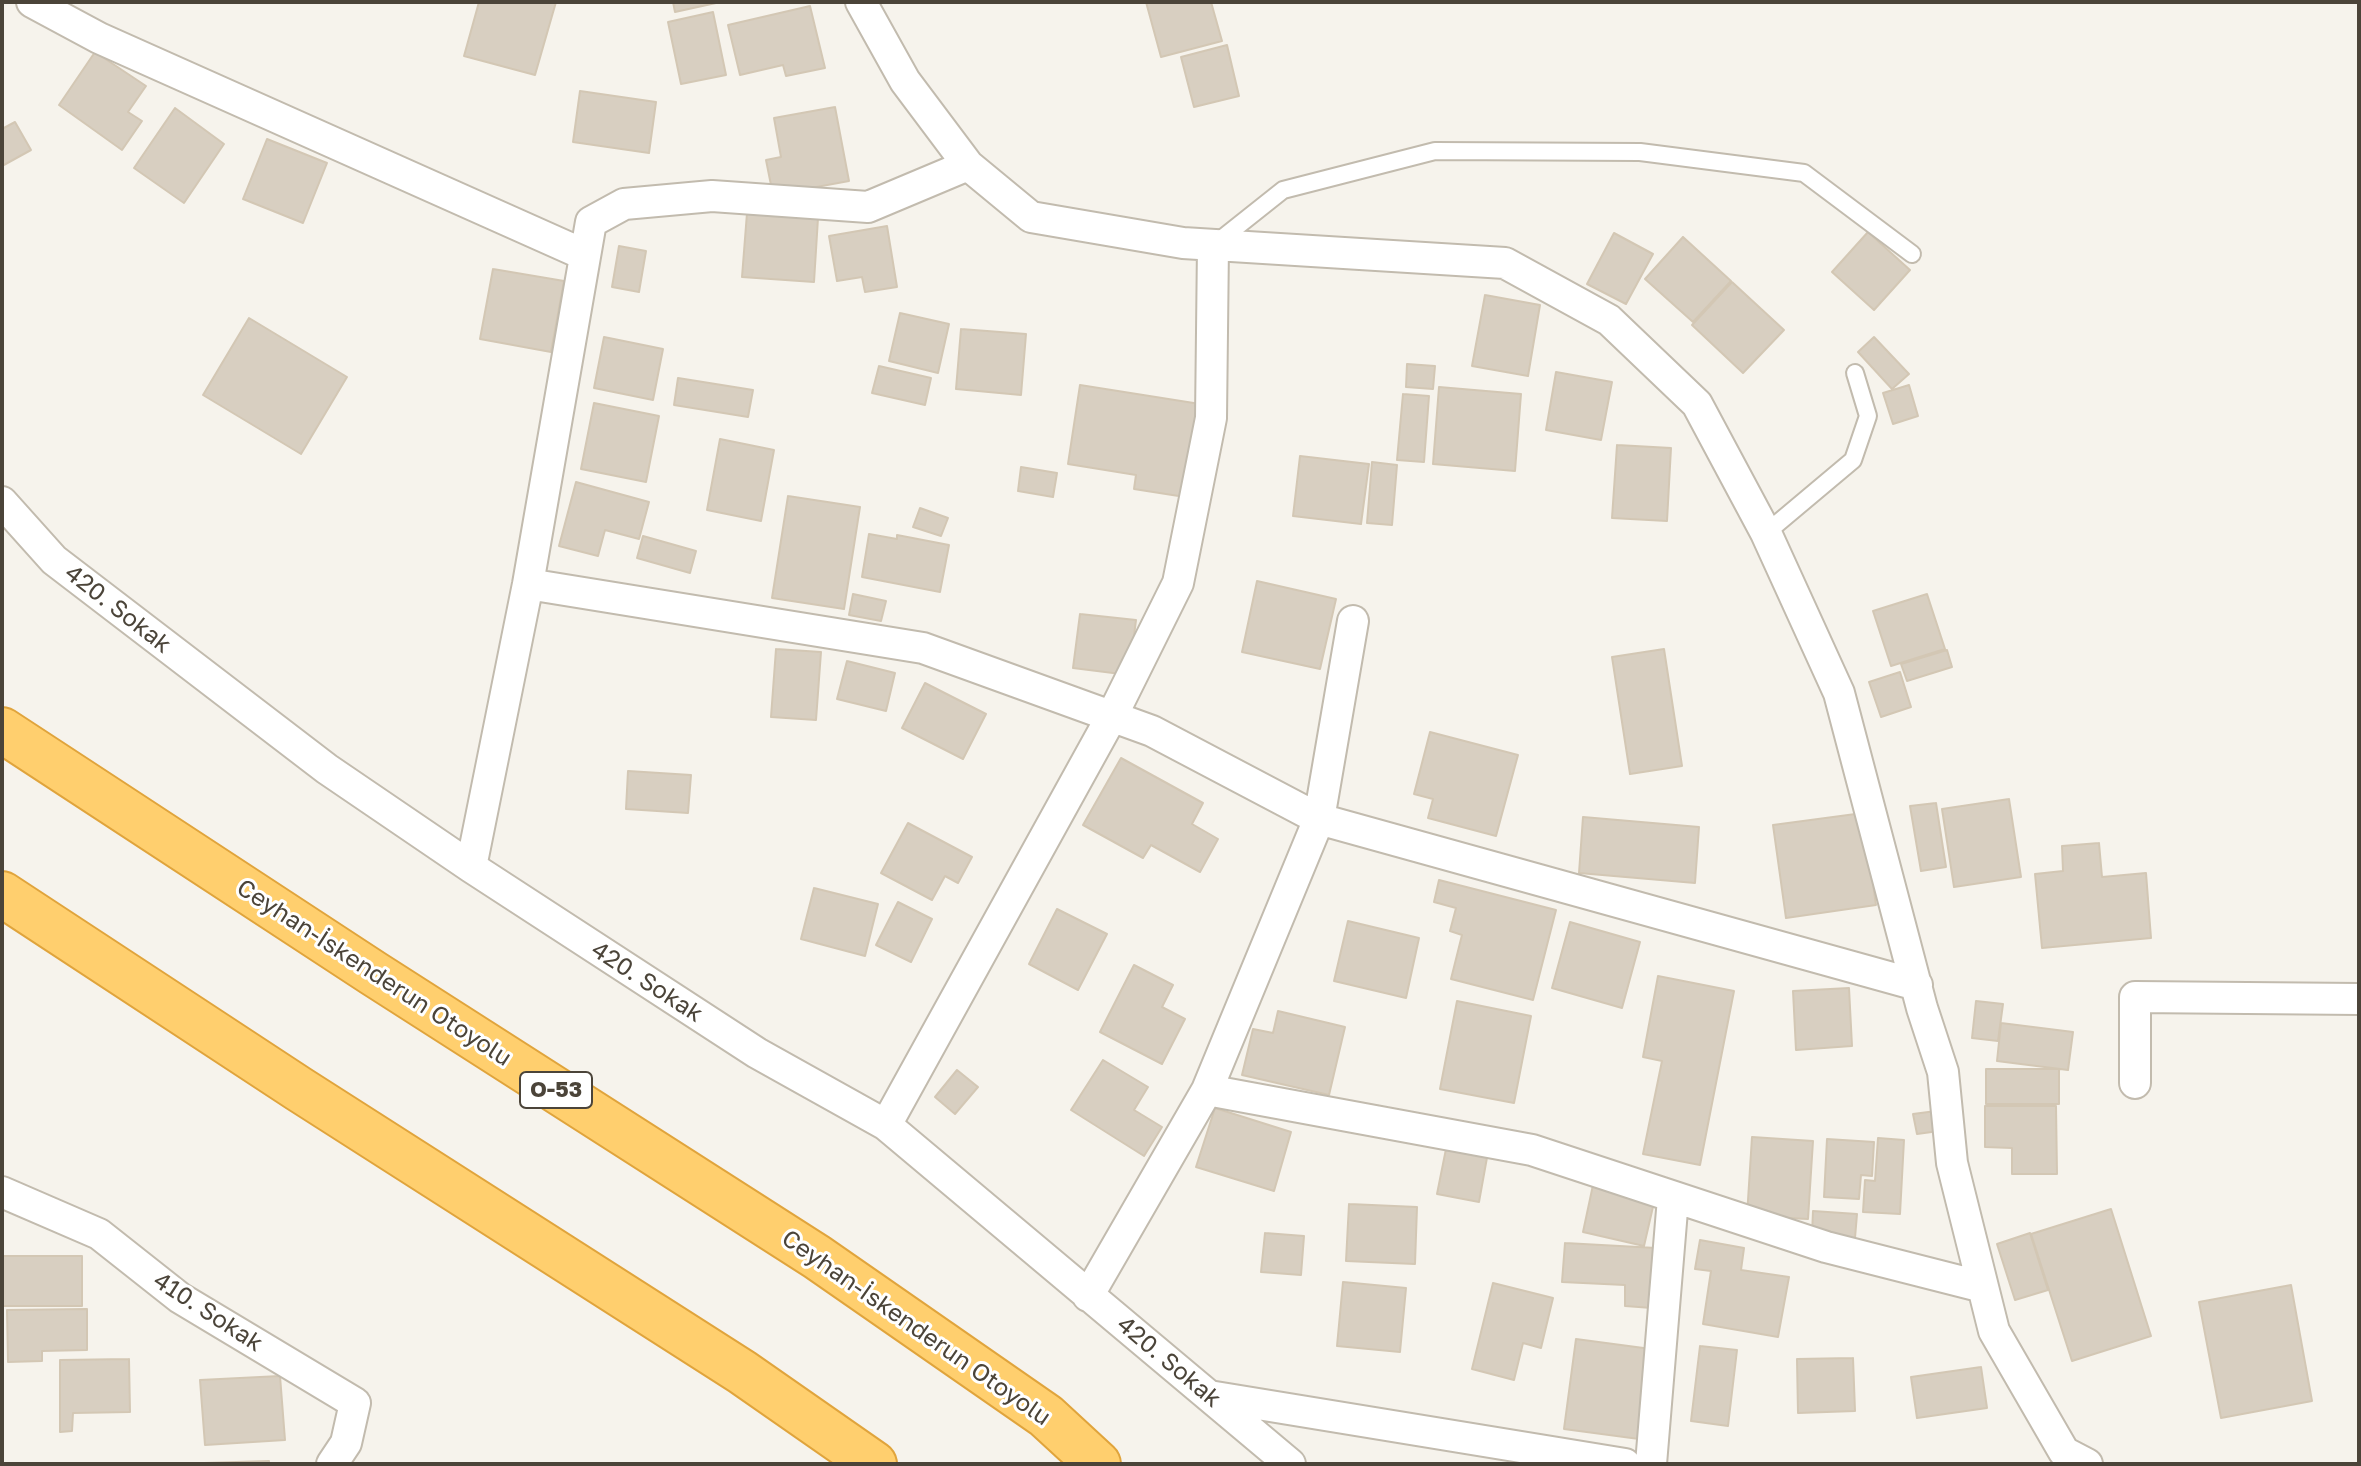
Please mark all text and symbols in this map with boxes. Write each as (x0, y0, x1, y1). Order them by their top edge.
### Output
street label: 420. Sokak (59, 559, 177, 659)
street label: Ceyhan-İskenderun Otoyolu (231, 873, 517, 1073)
street label: 420. Sokak (586, 935, 708, 1029)
road number: O-53 (520, 1072, 592, 1108)
street label: Ceyhan-İskenderun Otoyolu (776, 1224, 1056, 1432)
street label: 410. Sokak (148, 1266, 268, 1358)
street label: 420. Sokak (1111, 1310, 1227, 1414)

